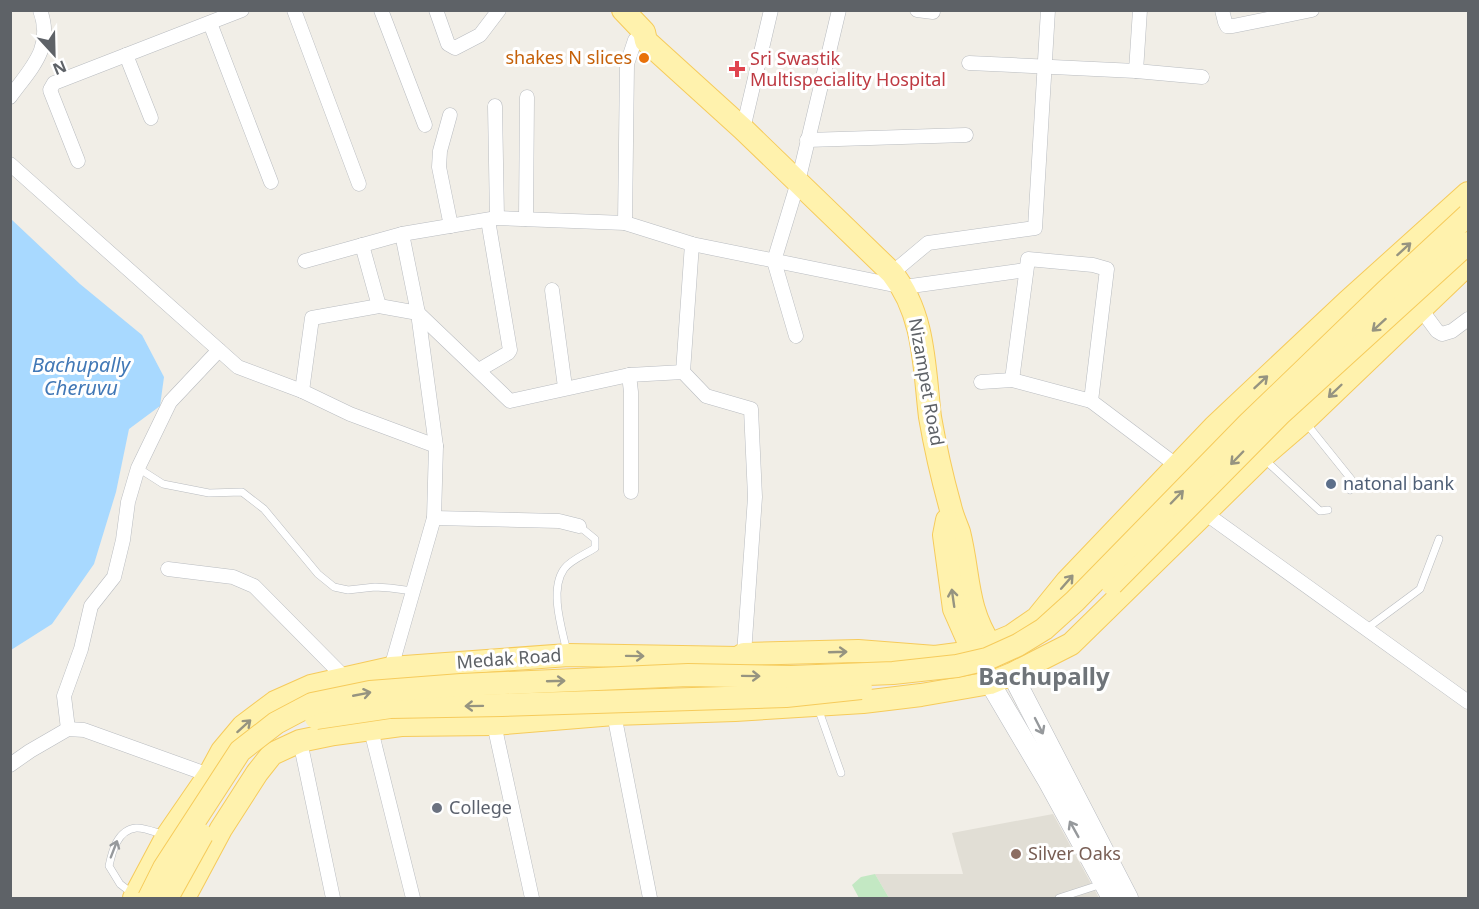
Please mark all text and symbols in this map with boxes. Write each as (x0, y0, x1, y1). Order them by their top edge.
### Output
north arrow (24, 24, 84, 84)
place label: shakes N slices (505, 45, 632, 69)
place label: Sri Swastik Multispeciality Hospital (750, 46, 946, 91)
marker: shakes N slices (637, 51, 651, 65)
text: N (49, 55, 70, 81)
marker: Sri Swastik Multispeciality Hospital (728, 60, 746, 78)
one-way arrow (1396, 242, 1411, 256)
street label: Nizampet Road (904, 316, 950, 448)
one-way arrow (1372, 318, 1387, 332)
water label: Bachupally Cheruvu (32, 351, 132, 401)
one-way arrow (1254, 375, 1269, 390)
one-way arrow (1327, 384, 1342, 398)
one-way arrow (1230, 451, 1244, 466)
place label: natonal bank (1343, 471, 1454, 495)
marker: natonal bank (1324, 477, 1338, 491)
one-way arrow (1169, 490, 1184, 505)
one-way arrow (1060, 575, 1074, 590)
one-way arrow (947, 588, 958, 608)
street label: Medak Road (456, 642, 562, 674)
one-way arrow (827, 646, 847, 657)
one-way arrow (624, 650, 644, 662)
district label: Bachupally (978, 659, 1110, 692)
one-way arrow (740, 670, 760, 682)
one-way arrow (546, 676, 566, 687)
one-way arrow (351, 688, 371, 699)
one-way arrow (465, 700, 485, 712)
one-way arrow (1034, 717, 1045, 735)
one-way arrow (237, 719, 252, 733)
place label: College (449, 795, 512, 819)
marker: College (430, 801, 444, 815)
one-way arrow (1068, 820, 1079, 838)
one-way arrow (110, 840, 121, 858)
place label: Silver Oaks (1028, 841, 1121, 865)
marker: Silver Oaks (1009, 847, 1023, 861)

